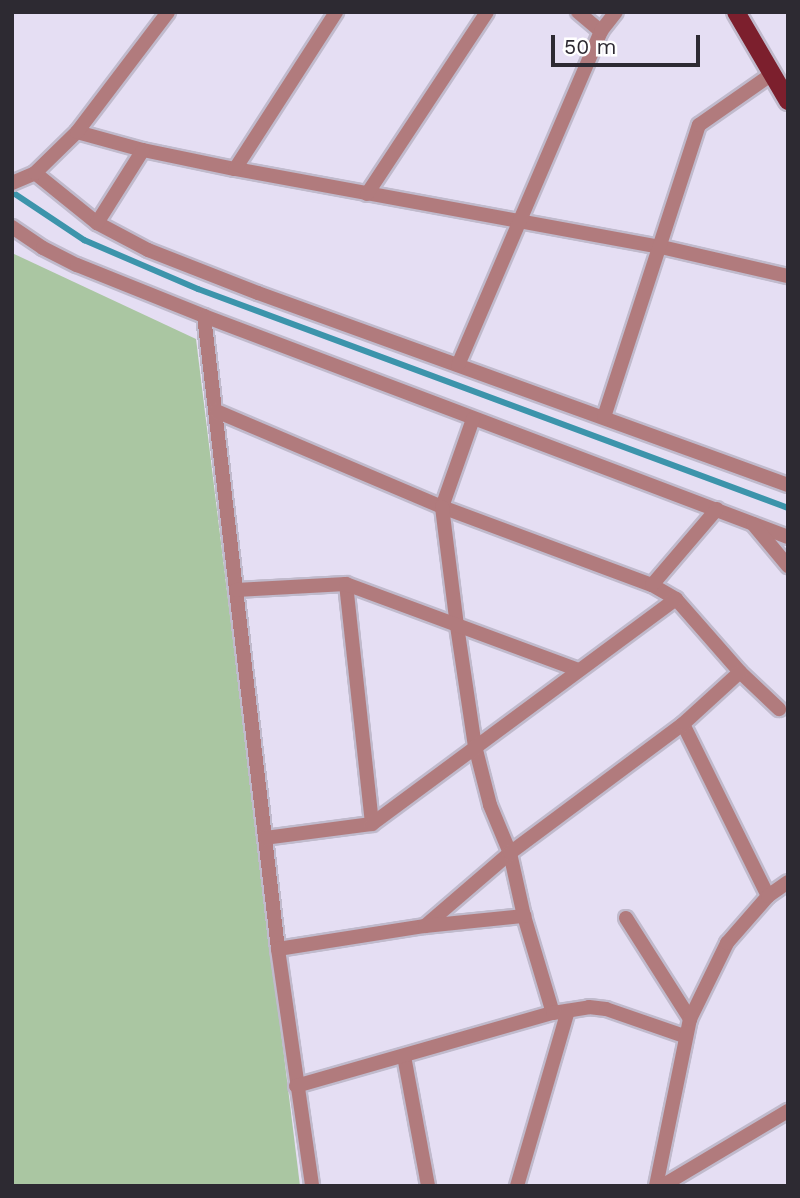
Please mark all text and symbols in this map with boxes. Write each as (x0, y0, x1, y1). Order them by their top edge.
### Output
scale bar (555, 21, 704, 65)
text: 50 m (564, 34, 616, 59)

